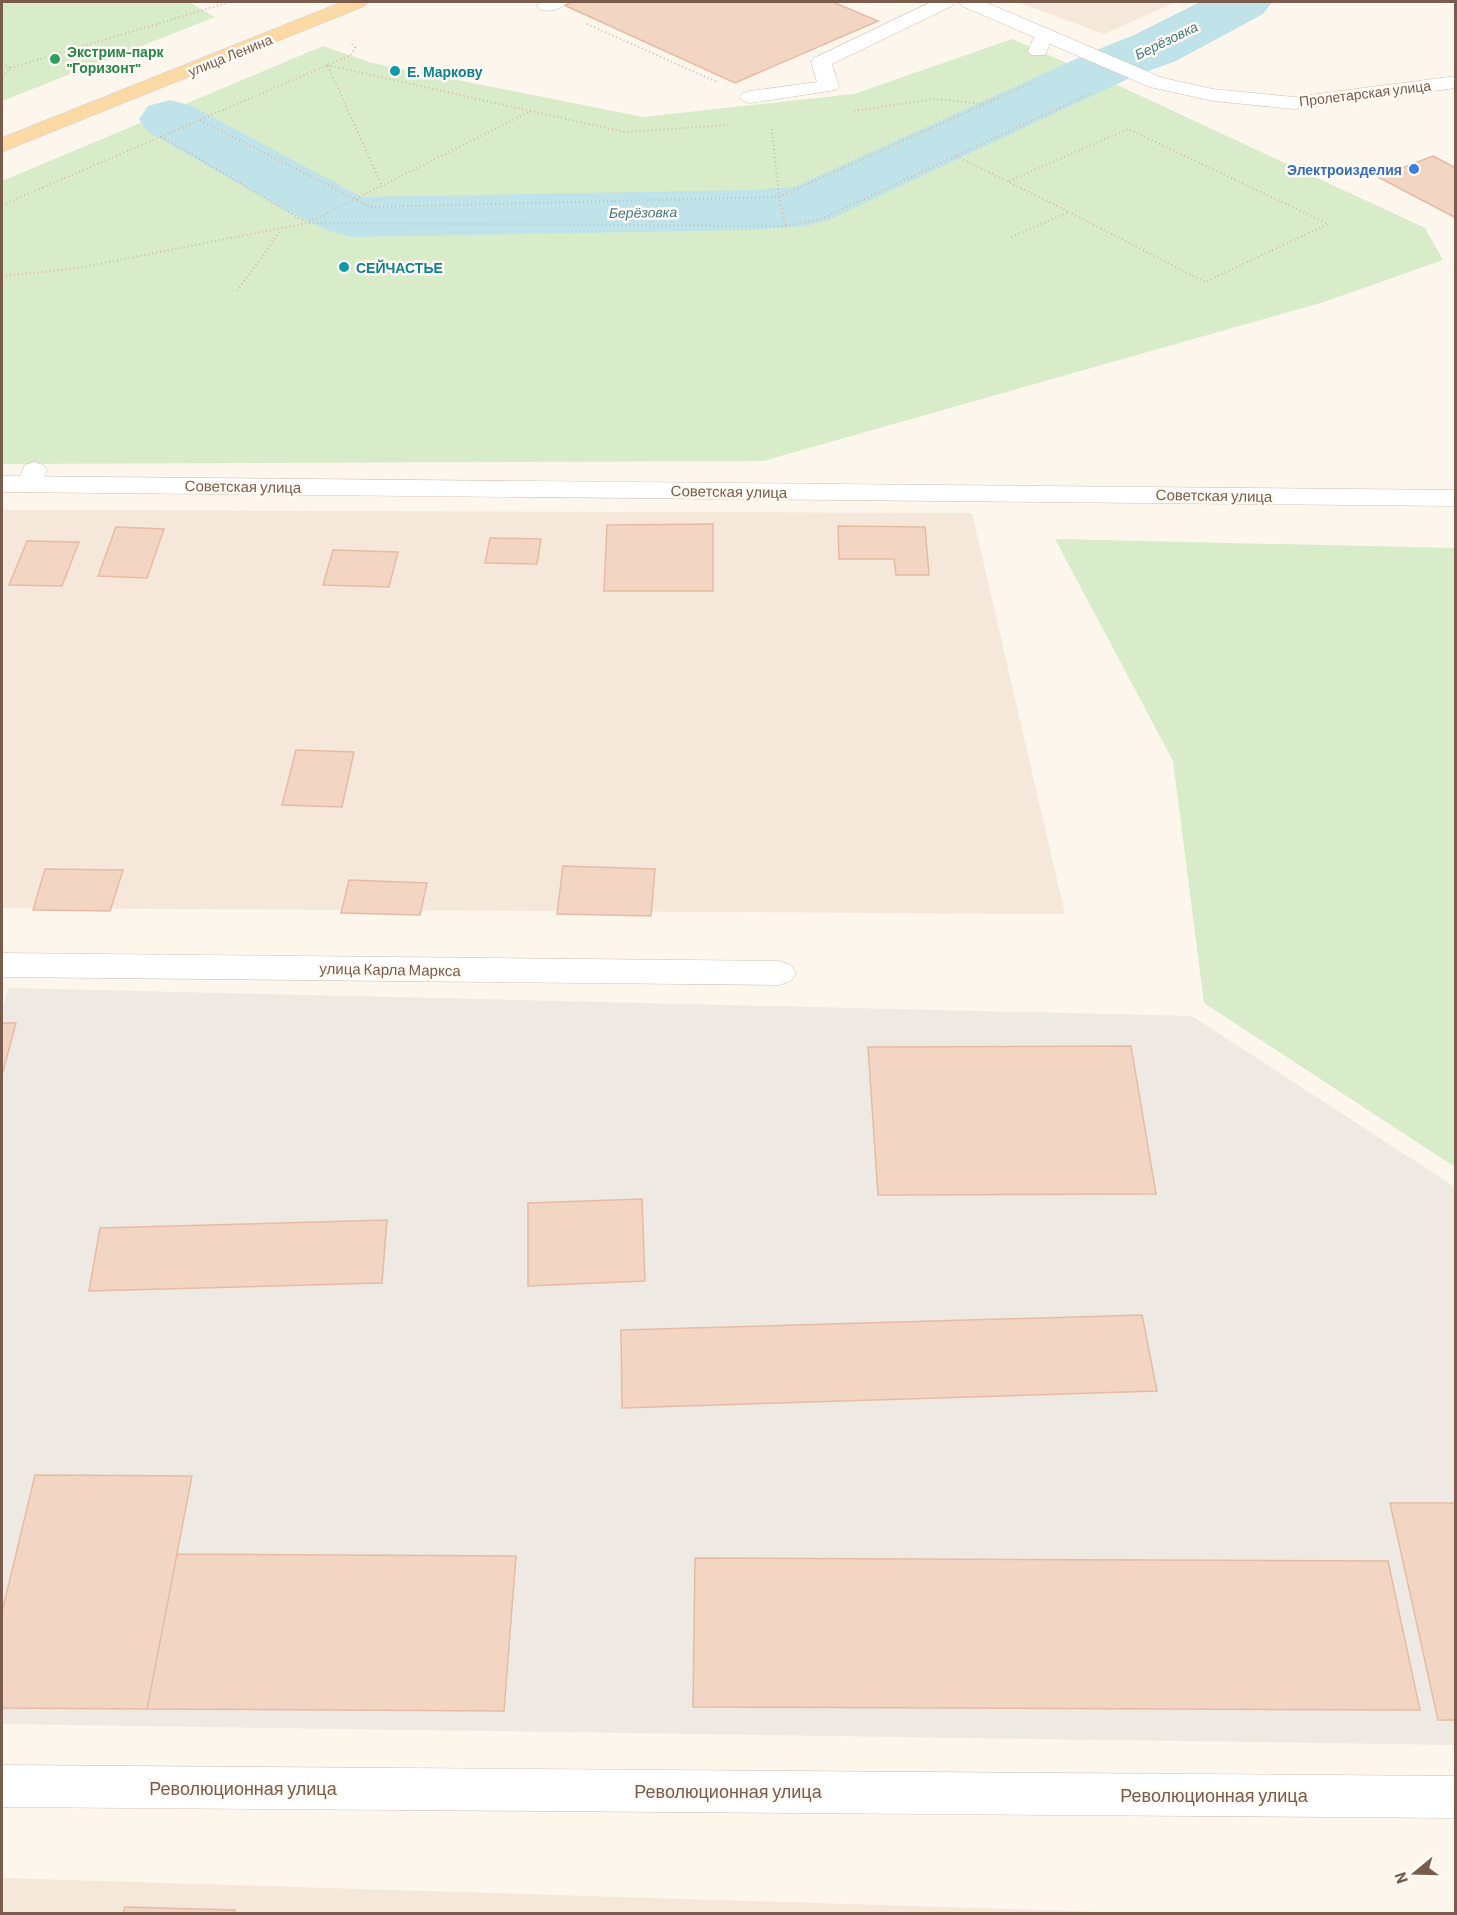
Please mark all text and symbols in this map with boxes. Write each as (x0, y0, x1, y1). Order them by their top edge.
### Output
water label: Берёзовка (1132, 17, 1201, 63)
street label: улица Ленина (185, 30, 275, 80)
place label: Экстрим-парк "Горизонт" (67, 43, 164, 76)
marker: Экстрим-парк "Горизонт" (48, 52, 62, 66)
place label: Е. Маркову (407, 63, 483, 80)
marker: Е. Маркову (388, 64, 402, 78)
street label: Пролетарская улица (1298, 76, 1432, 110)
place label: Электроизделия (1287, 161, 1402, 178)
marker: Электроизделия (1407, 162, 1421, 176)
water label: Берёзовка (609, 203, 678, 221)
place label: СЕЙЧАСТЬЕ (356, 259, 443, 276)
marker: СЕЙЧАСТЬЕ (337, 260, 351, 274)
street label: Советская улица (185, 476, 302, 496)
street label: Советская улица (671, 481, 788, 501)
street label: Советская улица (1156, 485, 1273, 505)
street label: улица Карла Маркса (319, 959, 461, 979)
street label: Революционная улица (149, 1777, 338, 1799)
street label: Революционная улица (634, 1780, 823, 1802)
street label: Революционная улица (1120, 1784, 1309, 1806)
north arrow (1385, 1843, 1445, 1903)
text: N (1390, 1870, 1411, 1886)

